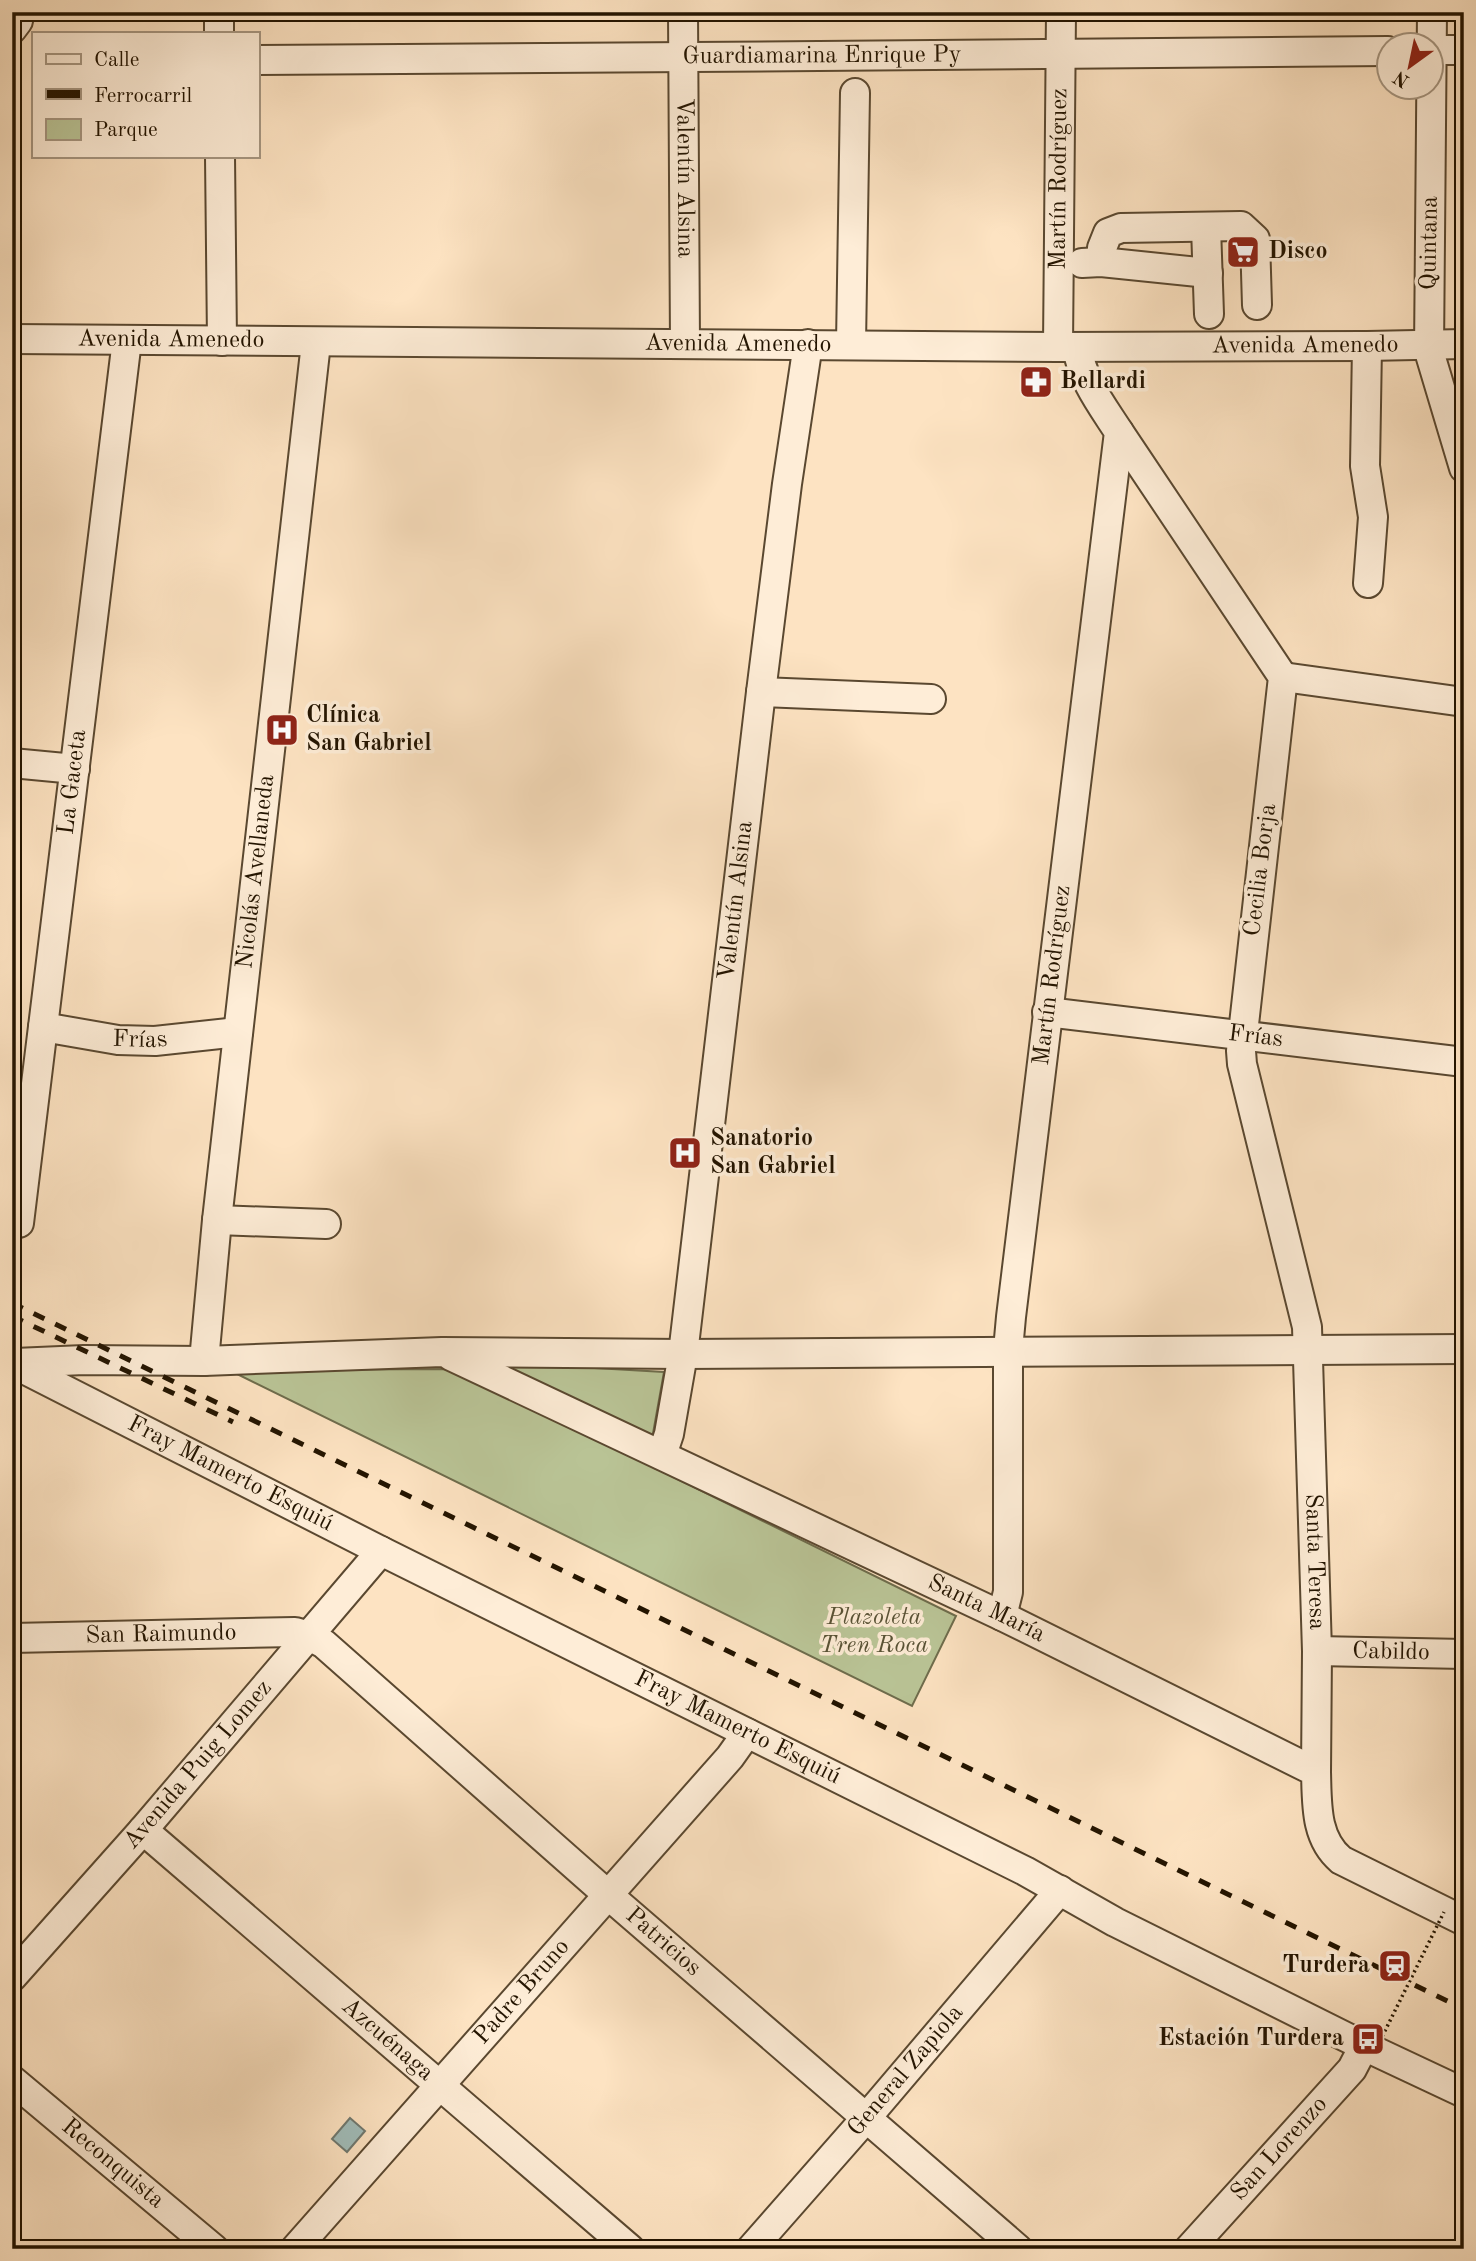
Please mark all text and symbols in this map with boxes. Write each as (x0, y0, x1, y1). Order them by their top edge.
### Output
legend (32, 32, 259, 158)
north arrow (1374, 32, 1444, 102)
street label: Guardiamarina Enrique Py (682, 43, 962, 69)
text: Calle (94, 50, 139, 71)
text: N (1390, 66, 1413, 90)
text: Ferrocarril (94, 86, 192, 107)
street label: Martín Rodríguez (1047, 88, 1072, 270)
street label: Valentín Alsina (672, 98, 696, 258)
text: Parque (94, 120, 158, 141)
street label: Quintana (1417, 196, 1443, 290)
supermarket icon: Disco (1224, 233, 1262, 271)
place label: Disco (1268, 240, 1328, 264)
street label: Avenida Amenedo (77, 328, 265, 353)
street label: Avenida Amenedo (644, 332, 832, 357)
street label: Avenida Amenedo (1211, 333, 1399, 359)
pharmacy icon: Bellardi (1017, 363, 1055, 401)
place label: Bellardi (1060, 370, 1146, 394)
place label: Clínica San Gabriel (306, 704, 432, 756)
hospital icon: Clínica San Gabriel (263, 711, 301, 749)
street label: La Gaceta (55, 728, 91, 836)
street label: Nicolás Avellaneda (233, 773, 279, 970)
street label: Cecilia Borja (1241, 802, 1281, 938)
street label: Valentín Alsina (715, 819, 758, 981)
street label: Martín Rodríguez (1030, 884, 1076, 1067)
street label: Frías (1227, 1022, 1284, 1052)
street label: Frías (112, 1028, 169, 1053)
place label: Sanatorio San Gabriel (710, 1127, 836, 1179)
hospital icon: Sanatorio San Gabriel (666, 1134, 704, 1172)
street label: Fray Mamerto Esquiú (124, 1412, 337, 1537)
street label: Santa Teresa (1300, 1493, 1328, 1630)
street label: Santa María (924, 1571, 1049, 1647)
park label: Plazoleta Tren Roca (820, 1606, 928, 1658)
street label: San Raimundo (85, 1621, 237, 1648)
street label: Cabildo (1352, 1640, 1430, 1665)
street label: Fray Mamerto Esquiú (630, 1667, 845, 1789)
street label: Avenida Puig Lomez (119, 1676, 277, 1854)
street label: Patricios (620, 1903, 705, 1981)
street label: Padre Bruno (470, 1935, 575, 2049)
station icon: Turdera (1376, 1947, 1414, 1985)
place label: Turdera (1282, 1954, 1370, 1978)
street label: Azcuénaga (336, 1994, 438, 2086)
street label: General Zapiola (844, 2001, 968, 2141)
bus stop icon: Estación Turdera (1349, 2020, 1387, 2058)
place label: Estación Turdera (1158, 2027, 1344, 2051)
street label: San Lorenzo (1227, 2092, 1332, 2205)
street label: Reconquista (57, 2115, 168, 2214)

